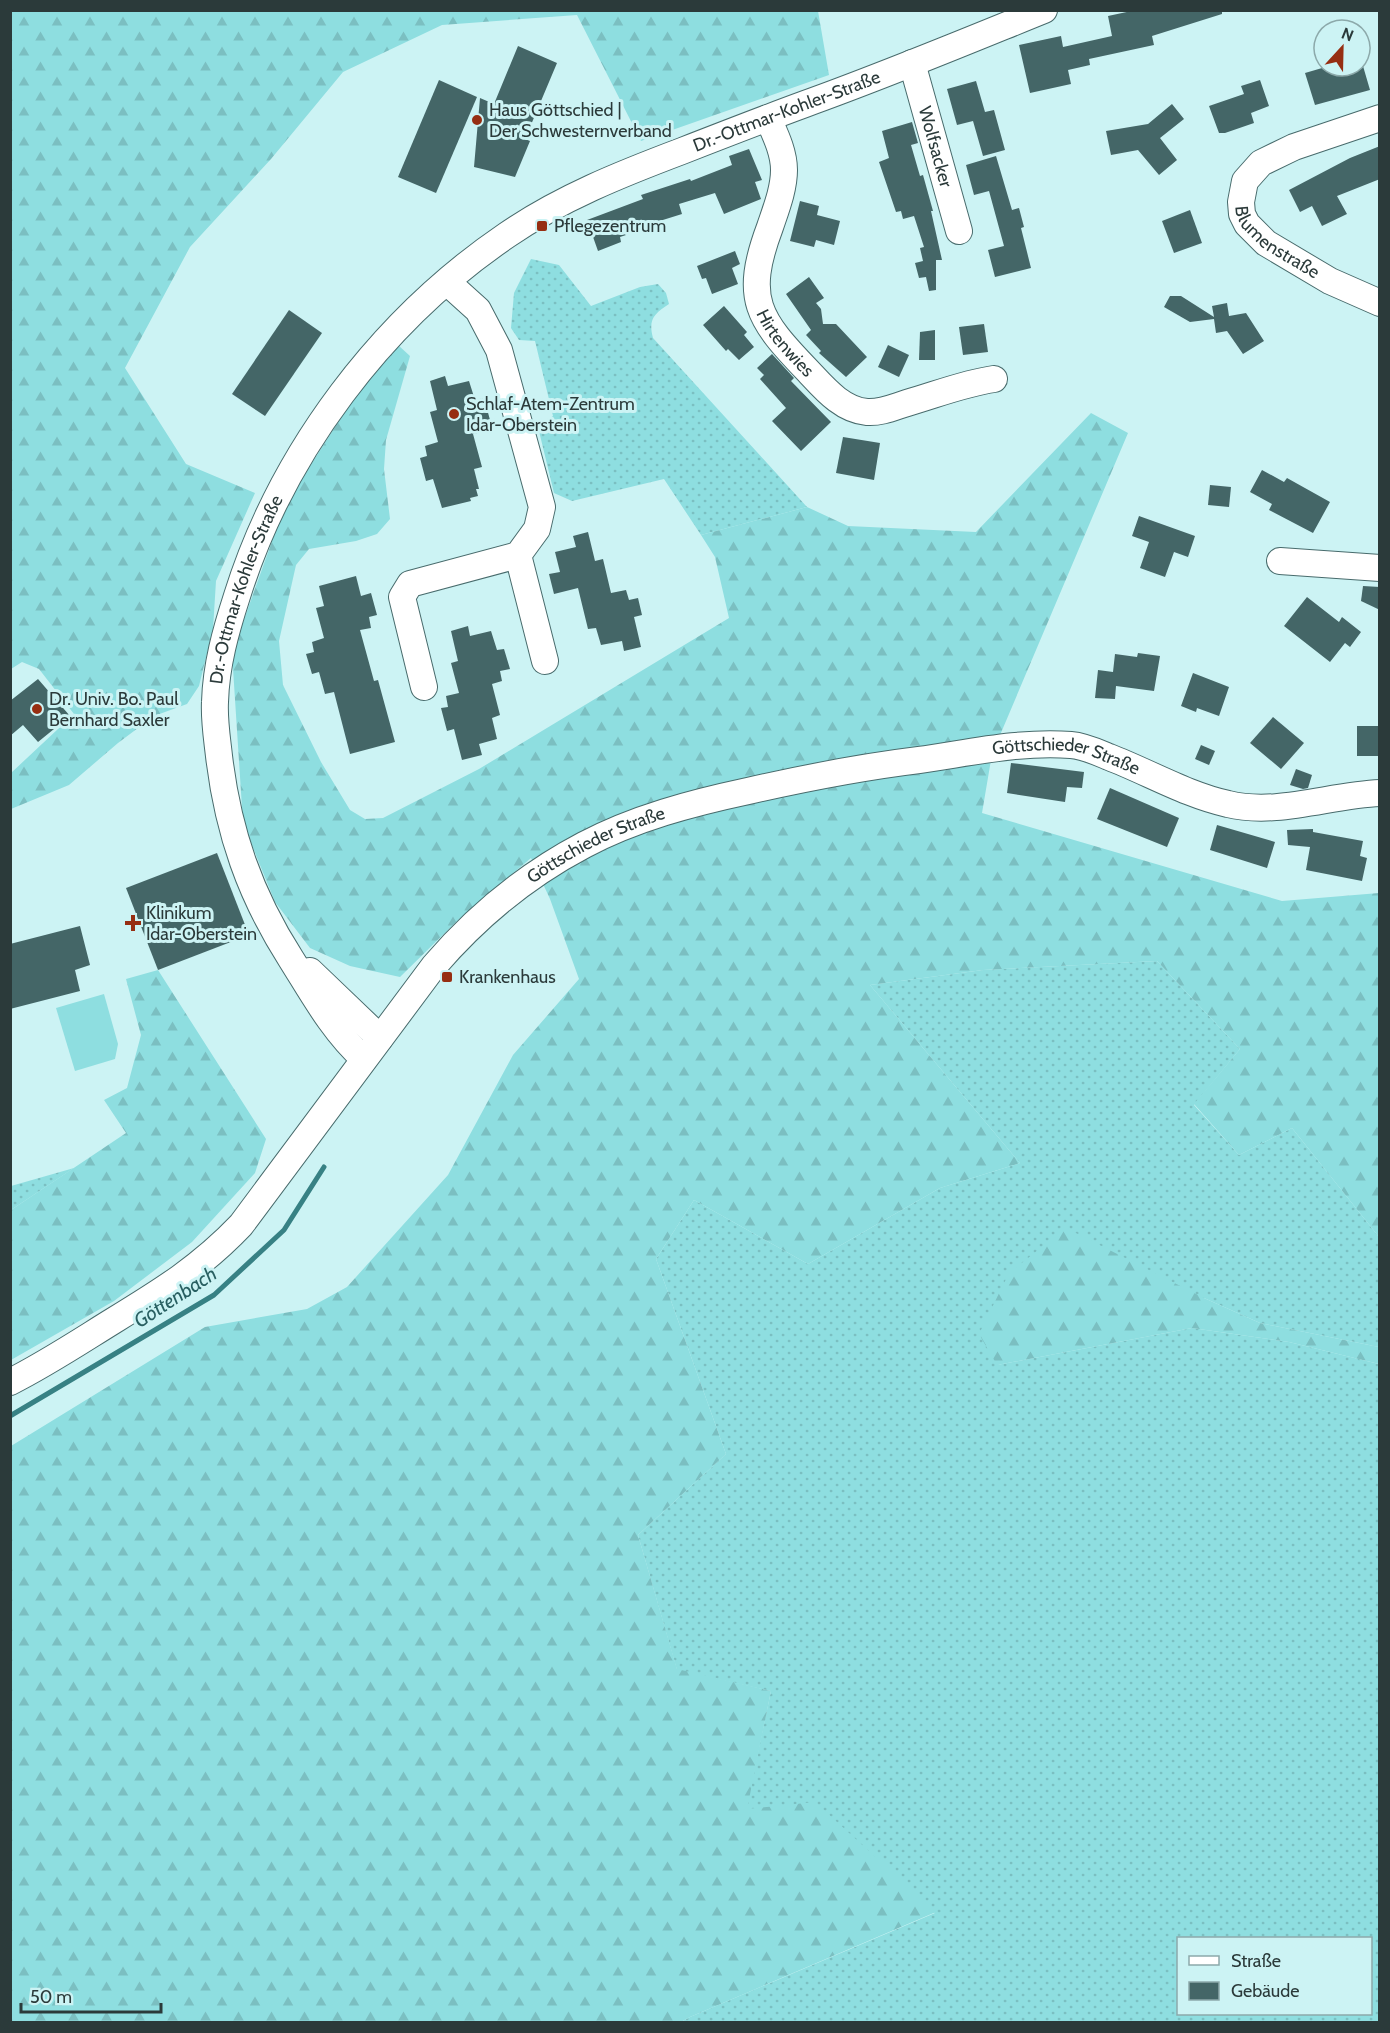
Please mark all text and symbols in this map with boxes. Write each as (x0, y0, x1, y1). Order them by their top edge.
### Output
north arrow (1312, 18, 1372, 78)
text: N (1339, 24, 1356, 45)
street label: Dr.-Ottmar-Kohler-Straße (690, 66, 883, 157)
place label: Haus Göttschied | Der Schwesternverband (489, 99, 672, 142)
street label: Wolfsacker (914, 104, 957, 190)
marker: Haus Göttschied | Der Schwesternverband (470, 113, 484, 127)
street label: Blumenstraße (1230, 205, 1324, 283)
place label: Pflegezentrum (554, 215, 666, 237)
marker: Pflegezentrum (535, 219, 549, 233)
street label: Hirtenwies (751, 306, 819, 381)
place label: Schlaf-Atem-Zentrum Idar-Oberstein (466, 393, 635, 436)
marker: Schlaf-Atem-Zentrum Idar-Oberstein (447, 407, 461, 421)
street label: Dr.-Ottmar-Kohler-Straße (205, 491, 288, 685)
place label: Dr. Univ. Bo. Paul Bernhard Saxler (49, 688, 179, 731)
marker: Dr. Univ. Bo. Paul Bernhard Saxler (30, 702, 44, 716)
street label: Göttschieder Straße (991, 733, 1143, 780)
street label: Göttschieder Straße (523, 802, 667, 888)
place label: Klinikum Idar-Oberstein (146, 902, 257, 945)
marker: Klinikum Idar-Oberstein (124, 914, 142, 932)
place label: Krankenhaus (459, 966, 556, 988)
marker: Krankenhaus (440, 970, 454, 984)
water label: Göttenbach (129, 1261, 221, 1333)
legend (1177, 1937, 1372, 2015)
text: Straße (1231, 1950, 1281, 1972)
scale bar (21, 1976, 160, 2014)
text: Gebäude (1231, 1980, 1300, 2002)
text: 50 m (30, 1986, 72, 2008)

